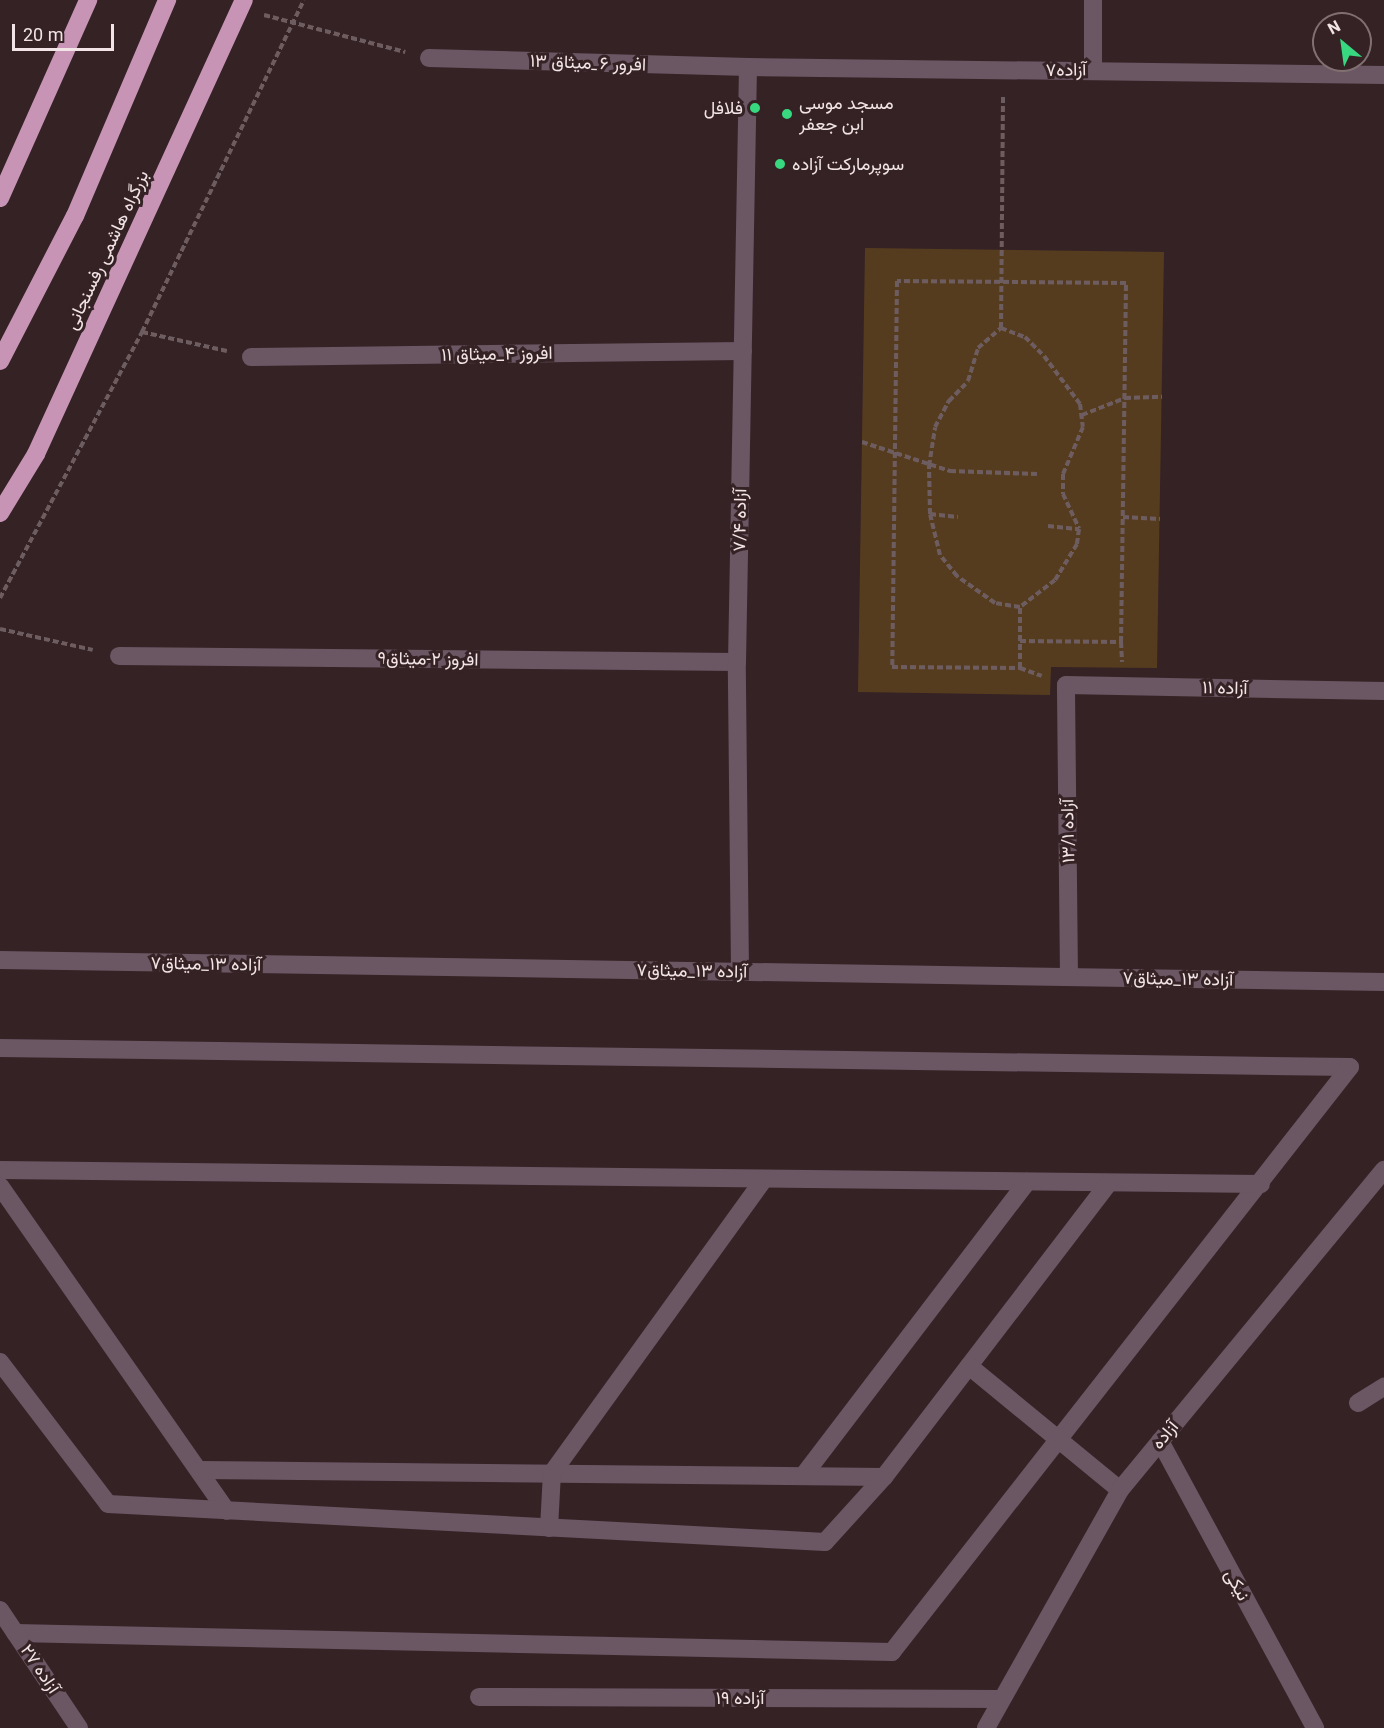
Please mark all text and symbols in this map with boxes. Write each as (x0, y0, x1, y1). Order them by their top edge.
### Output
scale bar (15, 12, 117, 50)
north arrow (1312, 12, 1372, 72)
text: N (1324, 17, 1344, 39)
text: 20 m (23, 24, 63, 45)
street label: افرور ۶_میثاق ۱۳ (530, 50, 646, 76)
street label: آزاده۷ (1045, 59, 1087, 81)
place label: مسجد موسی ابن جعفر (799, 93, 894, 136)
place label: فلافل (704, 97, 743, 119)
marker: فلافل (748, 101, 762, 115)
marker: مسجد موسی ابن جعفر (780, 107, 794, 121)
place label: سوپرمارکت آزاده (792, 153, 904, 175)
marker: سوپرمارکت آزاده (773, 157, 787, 171)
street label: بزرگراه هاشمی رفسنجانی (61, 167, 153, 333)
street label: افروز ۴_میثاق ۱۱ (441, 342, 553, 366)
street label: آزاده ۷/۴ (729, 488, 751, 552)
street label: افروز ۲-میثاق۹ (377, 647, 479, 671)
street label: آزاده ۱۱ (1202, 677, 1248, 699)
street label: آزاده ۱۳/۱ (1057, 799, 1079, 863)
street label: آزاده ۱۳_میثاق۷ (150, 952, 262, 976)
street label: آزاده ۱۳_میثاق۷ (636, 959, 748, 983)
street label: آزاده ۱۳_میثاق۷ (1122, 967, 1234, 991)
street label: آزاده (1147, 1416, 1183, 1454)
street label: نیکی (1220, 1566, 1254, 1604)
street label: آزاده ۲۷ (16, 1640, 64, 1698)
street label: آزاده ۱۹ (716, 1687, 764, 1709)

